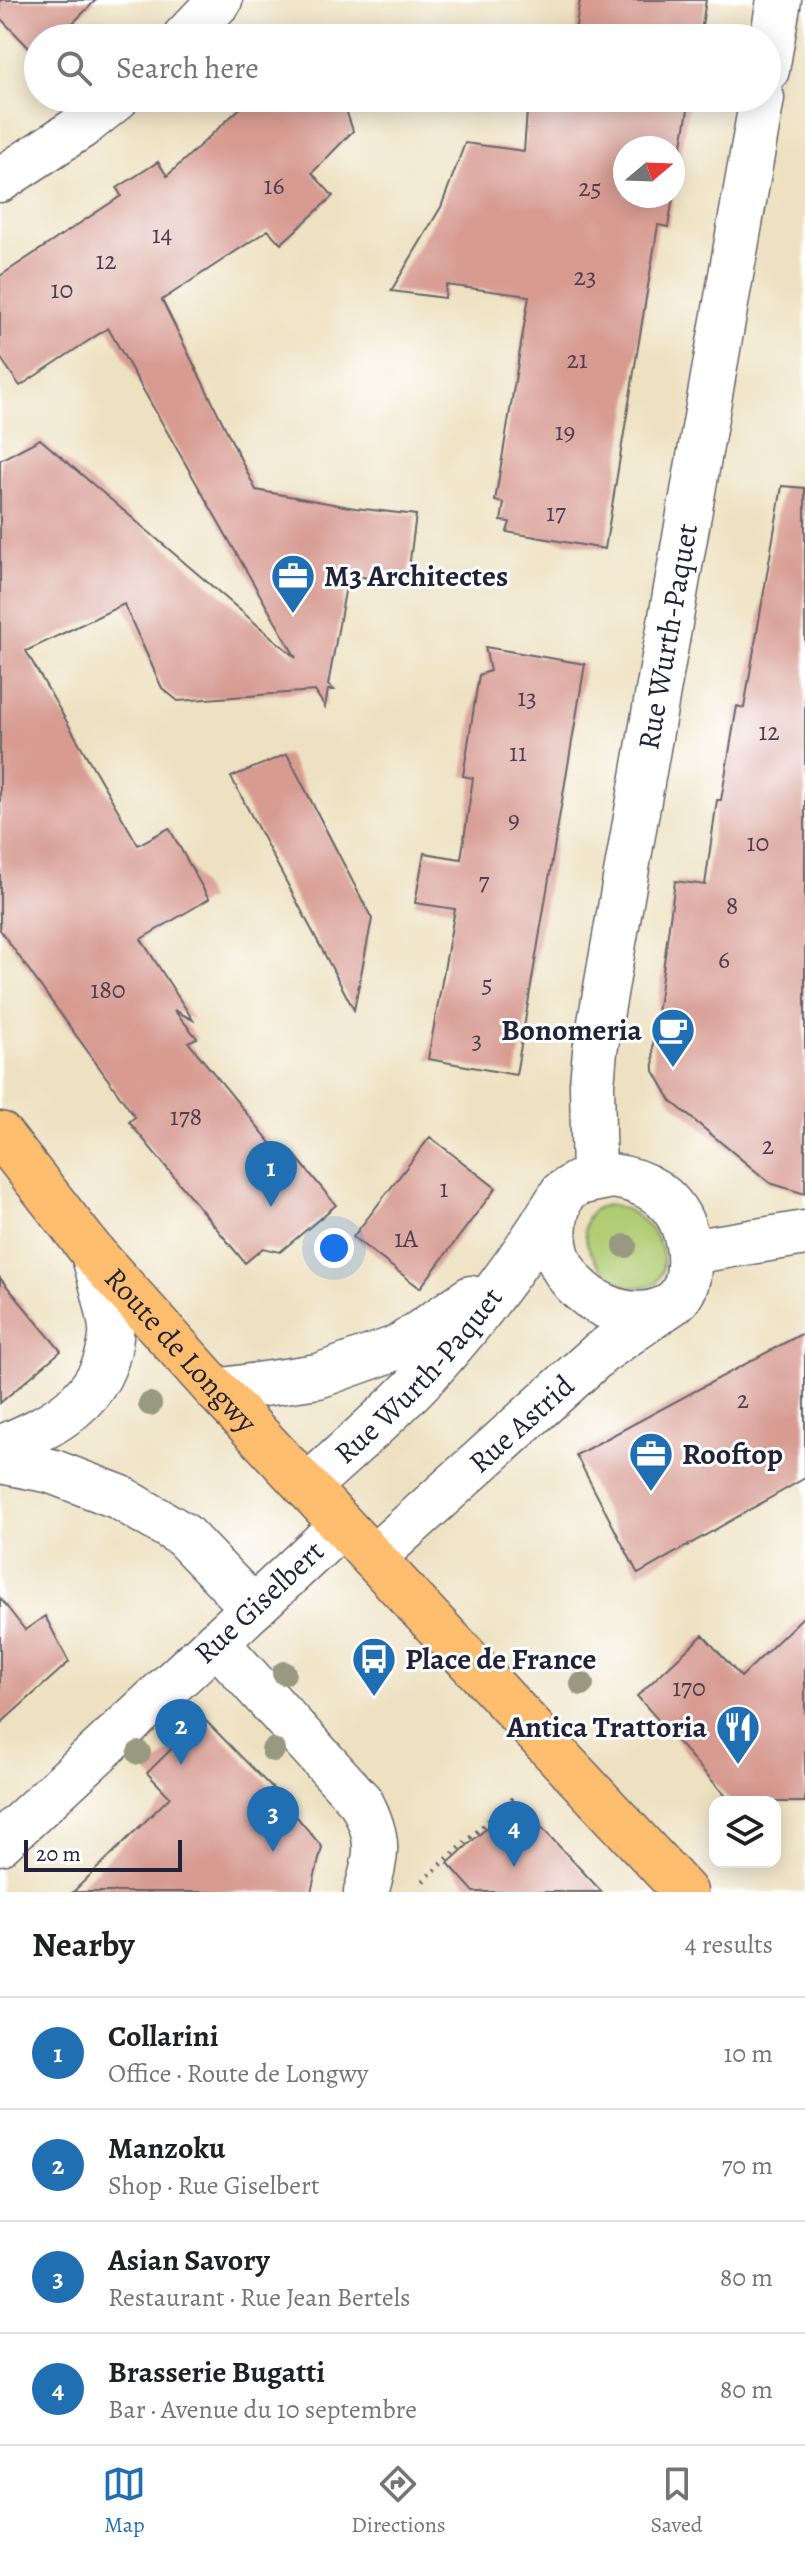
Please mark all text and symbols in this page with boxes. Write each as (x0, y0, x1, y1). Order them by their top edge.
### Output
search box (24, 24, 781, 112)
icon: search (52, 46, 96, 90)
text: Search here (116, 48, 259, 88)
north arrow (613, 136, 685, 208)
house number: 16 (264, 168, 284, 203)
house number: 25 (578, 170, 602, 205)
house number: 14 (152, 217, 173, 252)
house number: 12 (95, 243, 117, 278)
house number: 23 (573, 259, 597, 294)
house number: 10 (51, 272, 73, 307)
house number: 21 (566, 342, 588, 377)
house number: 19 (555, 414, 575, 449)
house number: 17 (546, 495, 566, 530)
street label: Rue Wurth-Paquet (628, 520, 707, 753)
office icon: M3 Architectes (269, 552, 317, 615)
place label: M3 Architectes (324, 556, 508, 596)
house number: 13 (517, 680, 537, 715)
house number: 12 (758, 714, 780, 749)
house number: 11 (509, 735, 527, 770)
house number: 9 (508, 802, 520, 837)
house number: 10 (747, 825, 769, 860)
house number: 7 (479, 864, 490, 899)
house number: 8 (726, 888, 738, 923)
house number: 6 (718, 942, 730, 977)
house number: 5 (481, 966, 493, 1001)
house number: 180 (90, 972, 126, 1007)
cafe icon: Bonomeria (649, 1006, 697, 1069)
place label: Bonomeria (501, 1010, 643, 1050)
house number: 3 (472, 1022, 482, 1057)
house number: 178 (170, 1099, 202, 1134)
house number: 2 (762, 1128, 774, 1163)
pin: 1 (245, 1141, 297, 1207)
house number: 1 (440, 1171, 449, 1206)
house number: 1A (394, 1221, 419, 1256)
your location (314, 1228, 354, 1268)
street label: Route de Longwy (96, 1259, 266, 1442)
street label: Rue Wurth-Paquet (326, 1279, 512, 1473)
street label: Rue Astrid (460, 1365, 583, 1482)
house number: 2 (737, 1382, 749, 1417)
office icon: Rooftop (627, 1430, 675, 1493)
place label: Rooftop (682, 1434, 783, 1474)
street label: Rue Giselbert (185, 1531, 333, 1672)
bus stop icon: Place de France (350, 1635, 398, 1698)
place label: Place de France (405, 1639, 596, 1679)
house number: 170 (672, 1670, 706, 1705)
pin: 2 (155, 1699, 207, 1765)
restaurant icon: Antica Trattoria (714, 1703, 762, 1766)
place label: Antica Trattoria (506, 1707, 707, 1747)
pin: 3 (247, 1786, 299, 1852)
map controls (709, 1796, 781, 1868)
button: layers (709, 1796, 781, 1868)
pin: 4 (488, 1801, 540, 1867)
scale bar (24, 1836, 182, 1872)
text: 20 m (36, 1839, 81, 1869)
text: Nearby (32, 1921, 135, 1968)
text: 4 results (685, 1927, 773, 1962)
text: Collarini (108, 2016, 218, 2056)
text: 1 (53, 2036, 63, 2071)
text: 10 m (723, 2036, 773, 2071)
text: Office · Route de Longwy (108, 2056, 368, 2091)
text: Manzoku (108, 2128, 225, 2168)
text: 2 (52, 2148, 64, 2183)
text: 70 m (721, 2148, 773, 2183)
text: Shop · Rue Giselbert (108, 2168, 319, 2203)
text: Asian Savory (108, 2240, 270, 2280)
text: 3 (52, 2260, 64, 2295)
text: 80 m (720, 2260, 773, 2295)
text: Restaurant · Rue Jean Bertels (108, 2280, 411, 2315)
text: Brasserie Bugatti (108, 2352, 325, 2392)
text: 4 (52, 2372, 64, 2407)
text: 80 m (720, 2372, 773, 2407)
text: Bar · Avenue du 10 septembre (108, 2392, 417, 2427)
tab: Map (102, 2462, 146, 2540)
tab: Directions (351, 2462, 446, 2540)
tab: Saved (650, 2462, 703, 2540)

